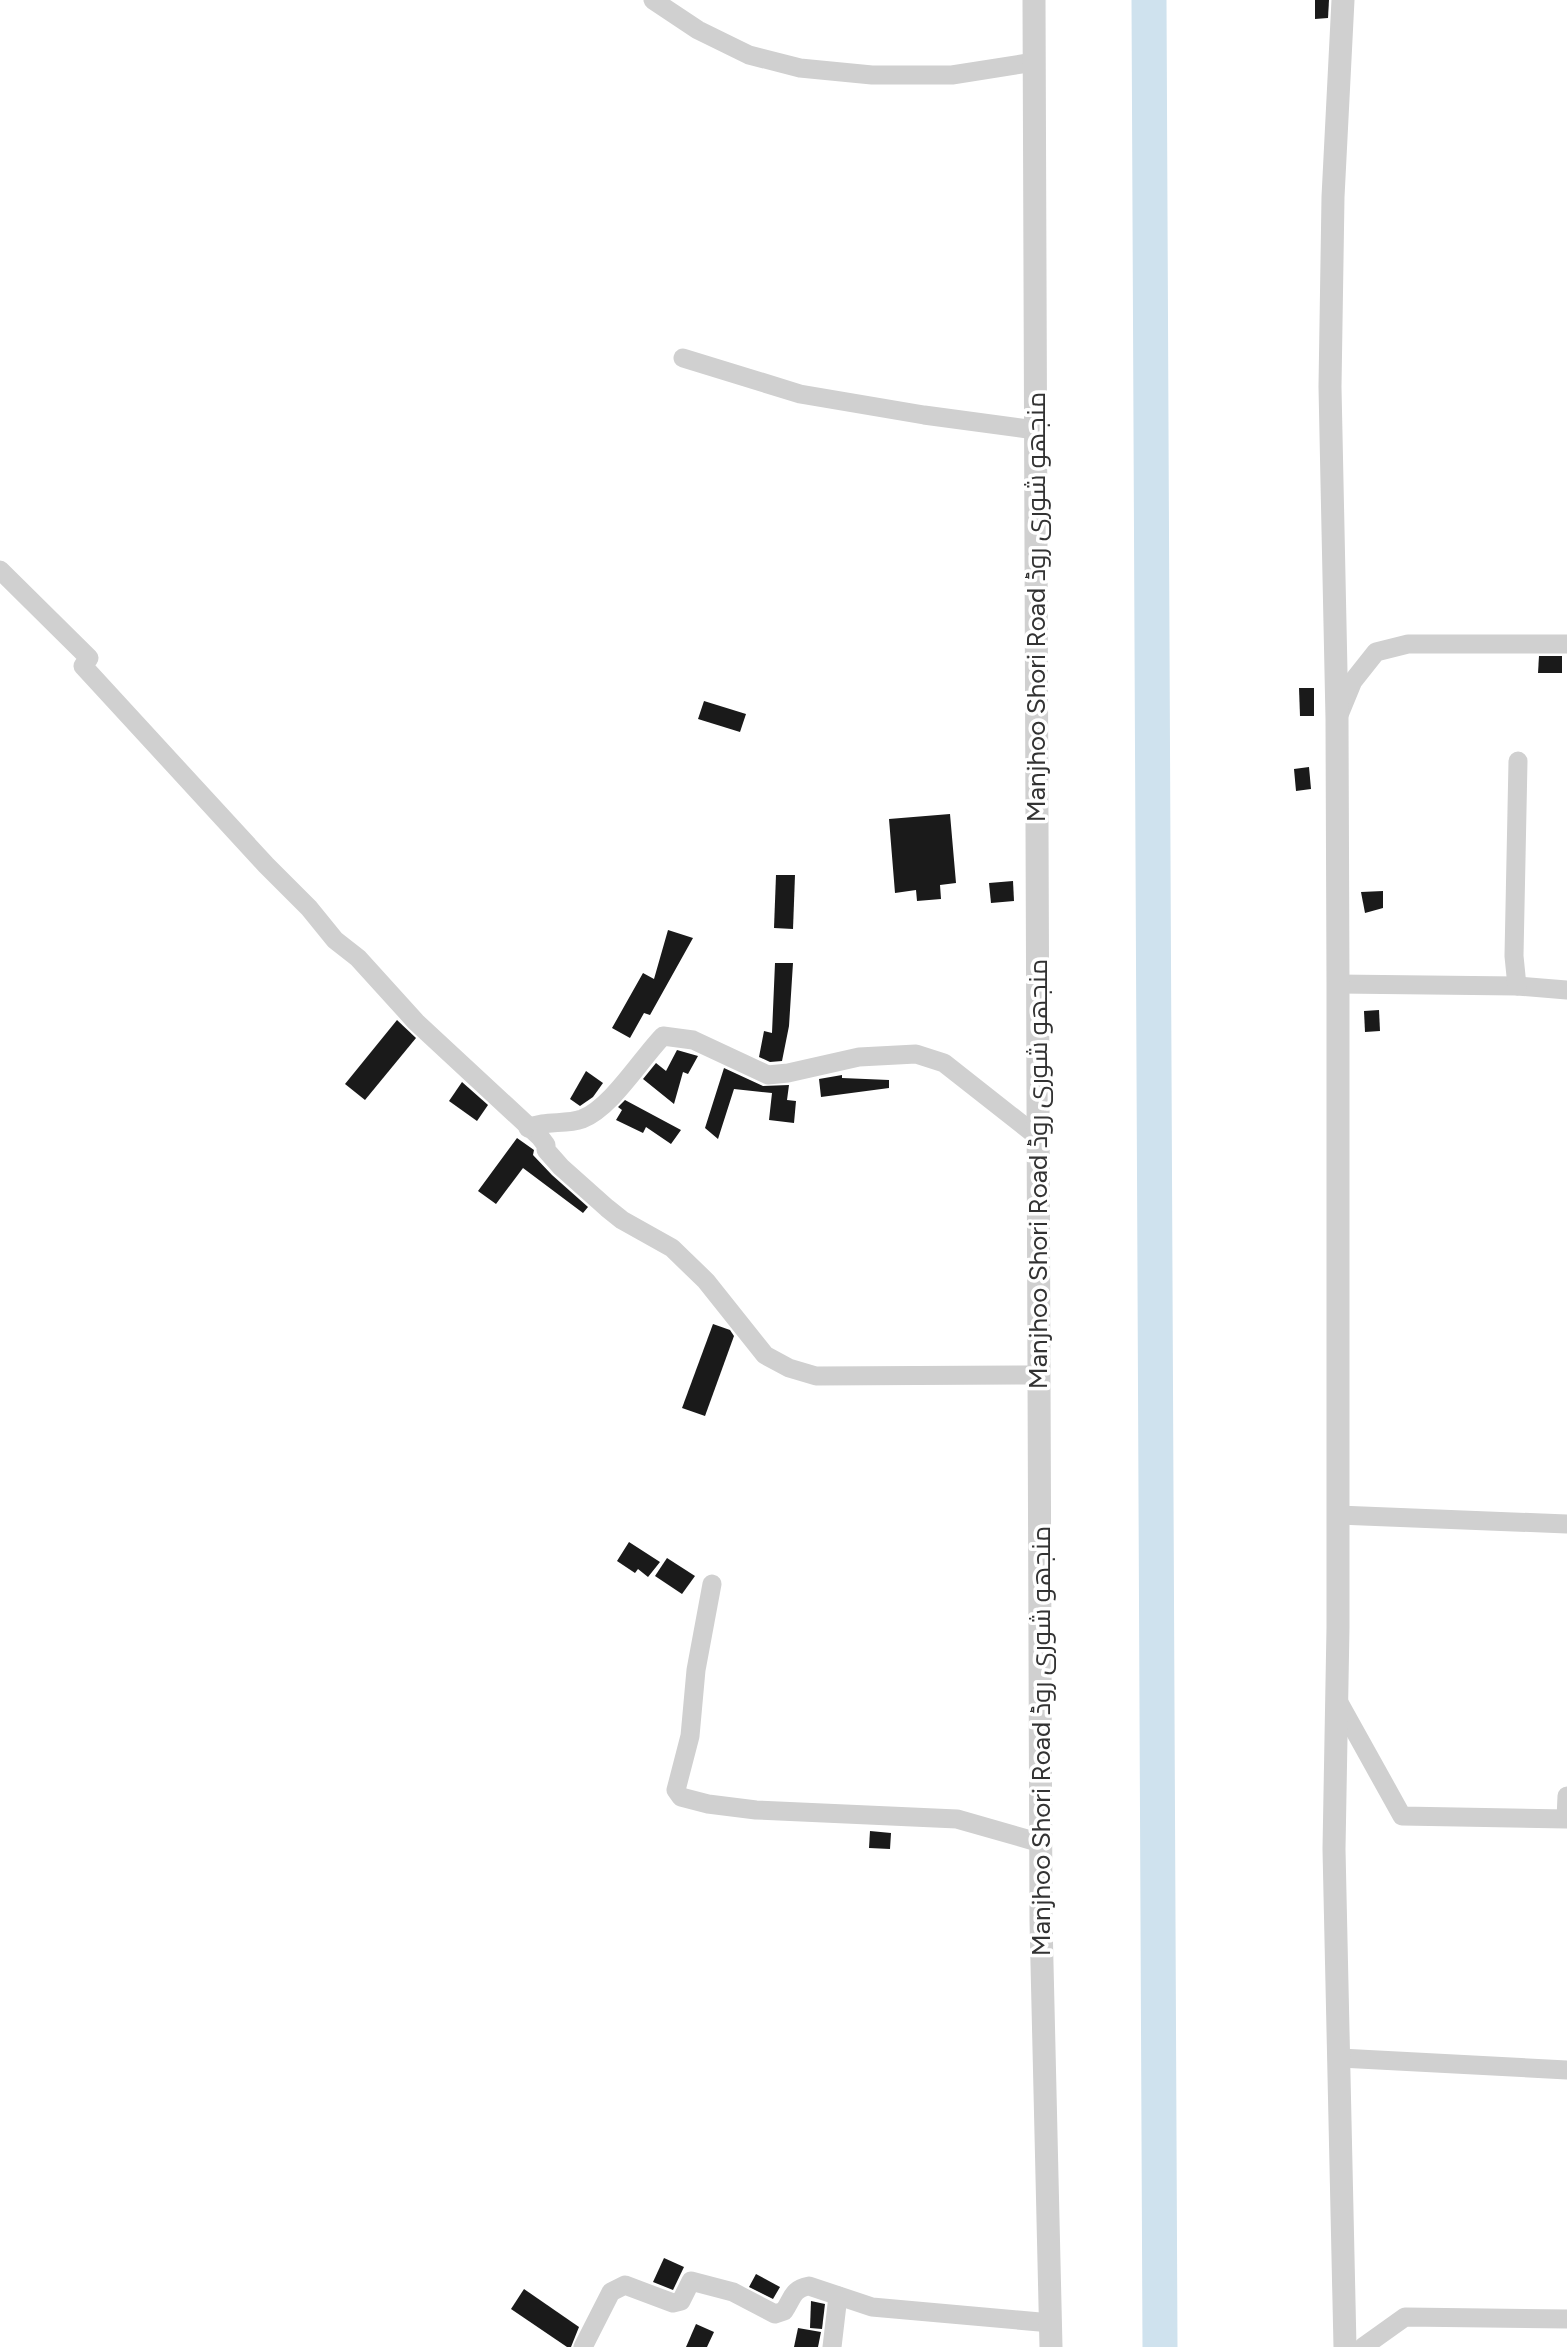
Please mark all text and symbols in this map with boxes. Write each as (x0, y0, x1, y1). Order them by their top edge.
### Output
street label: Manjhoo Shori Road منجھو شوری روڈ (1020, 392, 1052, 822)
street label: Manjhoo Shori Road منجھو شوری روڈ (1022, 959, 1054, 1389)
street label: Manjhoo Shori Road منجھو شوری روڈ (1025, 1526, 1057, 1956)

